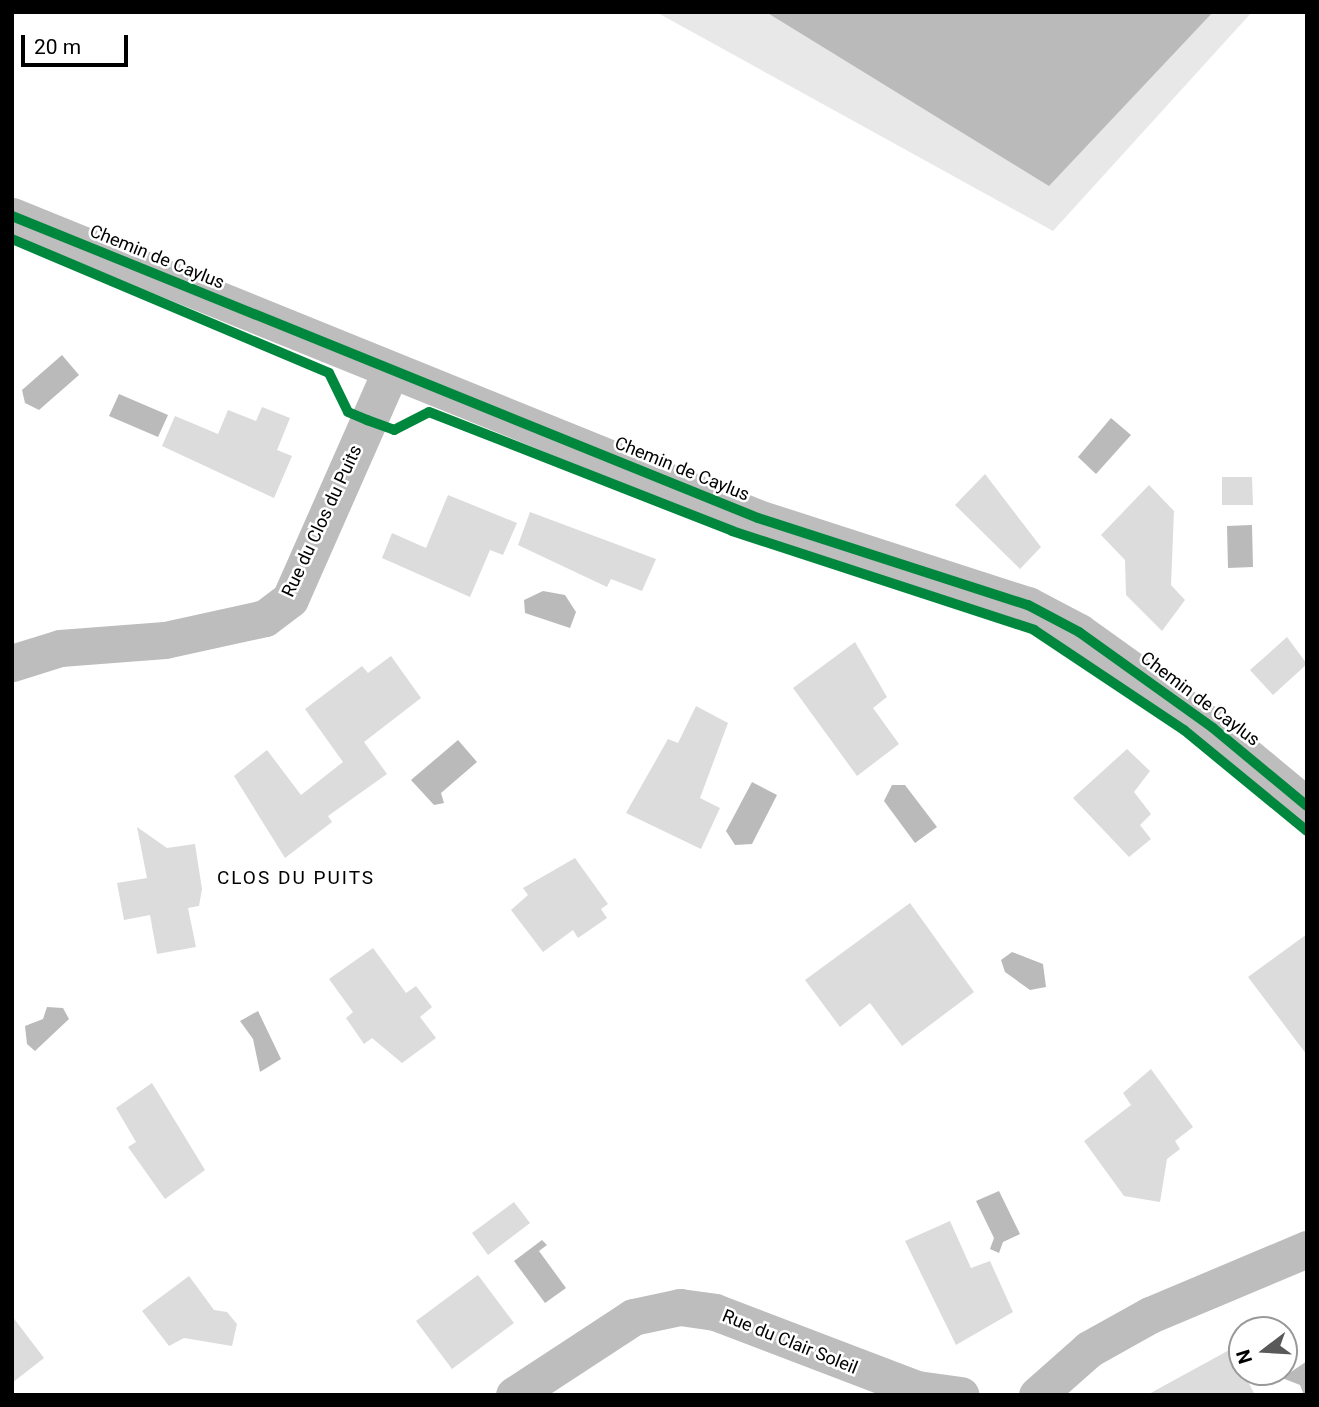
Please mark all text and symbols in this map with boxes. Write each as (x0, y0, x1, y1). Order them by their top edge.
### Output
scale bar (24, 21, 131, 65)
text: 20 m (34, 35, 81, 59)
street label: Chemin de Caylus (86, 220, 228, 294)
street label: Chemin de Caylus (611, 432, 753, 506)
street label: Rue du Clos du Puits (277, 442, 367, 600)
street label: Chemin de Caylus (1136, 647, 1264, 751)
district label: CLOS DU PUITS (219, 867, 373, 889)
street label: Rue du Clair Soleil (719, 1305, 861, 1379)
north arrow (1228, 1316, 1298, 1386)
text: N (1231, 1347, 1257, 1366)

